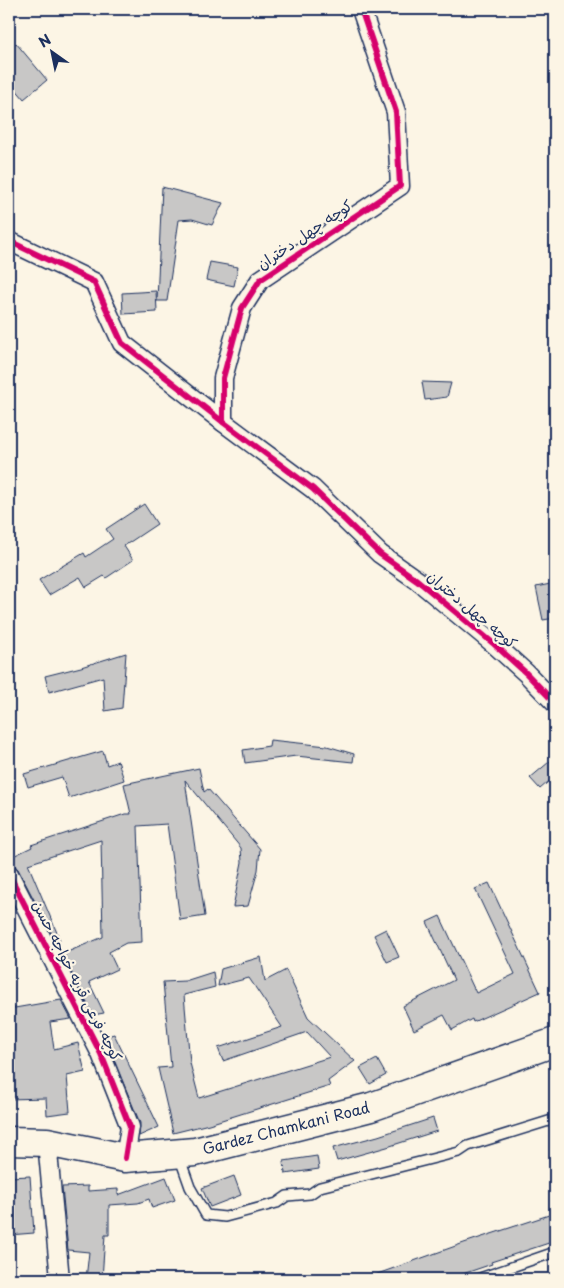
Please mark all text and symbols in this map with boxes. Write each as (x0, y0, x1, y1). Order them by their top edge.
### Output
north arrow (28, 28, 78, 78)
text: N (34, 29, 55, 53)
street label: کوچه چهل دختران (252, 193, 357, 274)
street label: کوچه چهل دختران (423, 564, 523, 653)
street label: کوچه فرعی قریه خواجه حسن (28, 896, 129, 1065)
street label: Gardez Chamkani Road (200, 1095, 372, 1160)

